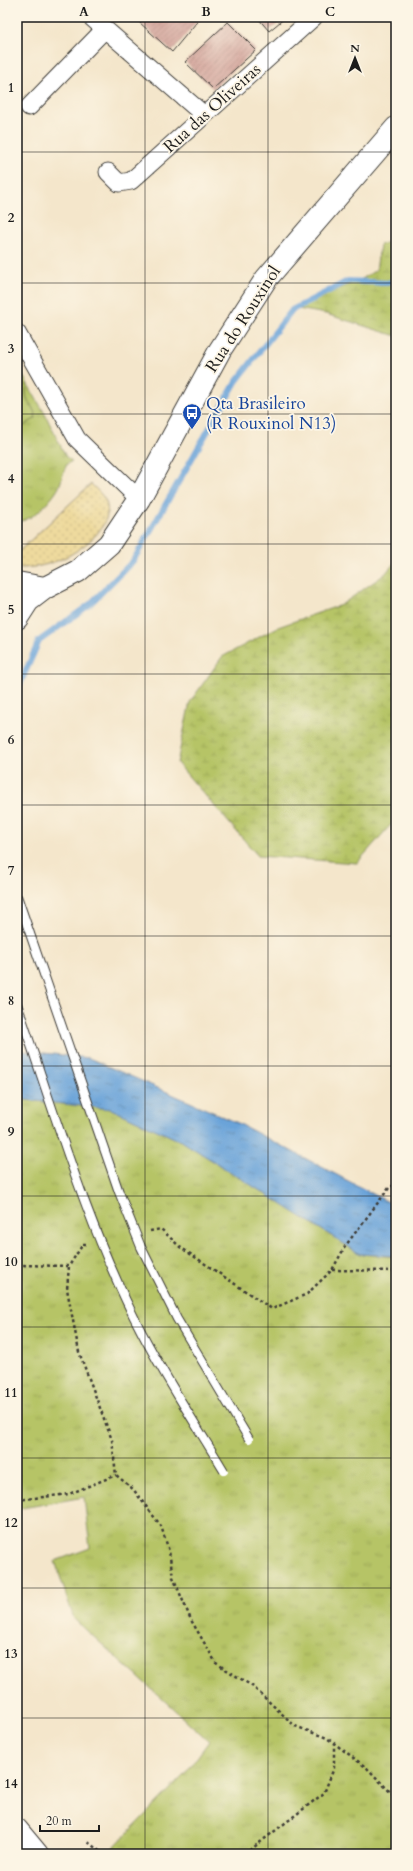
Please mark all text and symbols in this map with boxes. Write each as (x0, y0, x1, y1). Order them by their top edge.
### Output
text: A (79, 3, 89, 21)
text: B (201, 3, 211, 21)
text: C (325, 3, 335, 21)
north arrow (335, 38, 375, 78)
text: N (350, 41, 360, 56)
street label: Rua das Oliveiras (158, 58, 266, 158)
text: 1 (8, 79, 14, 97)
text: 2 (8, 209, 15, 227)
street label: Rua do Rouxinol (200, 261, 286, 377)
text: 3 (8, 340, 15, 358)
place label: Qta Brasileiro (R Rouxinol N13) (206, 392, 336, 435)
bus stop icon: Qta Brasileiro (R Rouxinol N13) (181, 402, 203, 430)
text: 4 (8, 470, 15, 488)
text: 5 (8, 601, 14, 619)
text: 6 (8, 731, 15, 749)
text: 7 (8, 862, 15, 880)
text: 8 (8, 992, 14, 1010)
text: 9 (8, 1123, 15, 1141)
text: 10 (4, 1253, 18, 1271)
text: 11 (4, 1384, 18, 1402)
text: 12 (4, 1514, 18, 1532)
text: 13 (4, 1645, 18, 1663)
text: 14 (4, 1775, 18, 1793)
scale bar (40, 1807, 99, 1833)
text: 20 m (46, 1813, 73, 1829)

